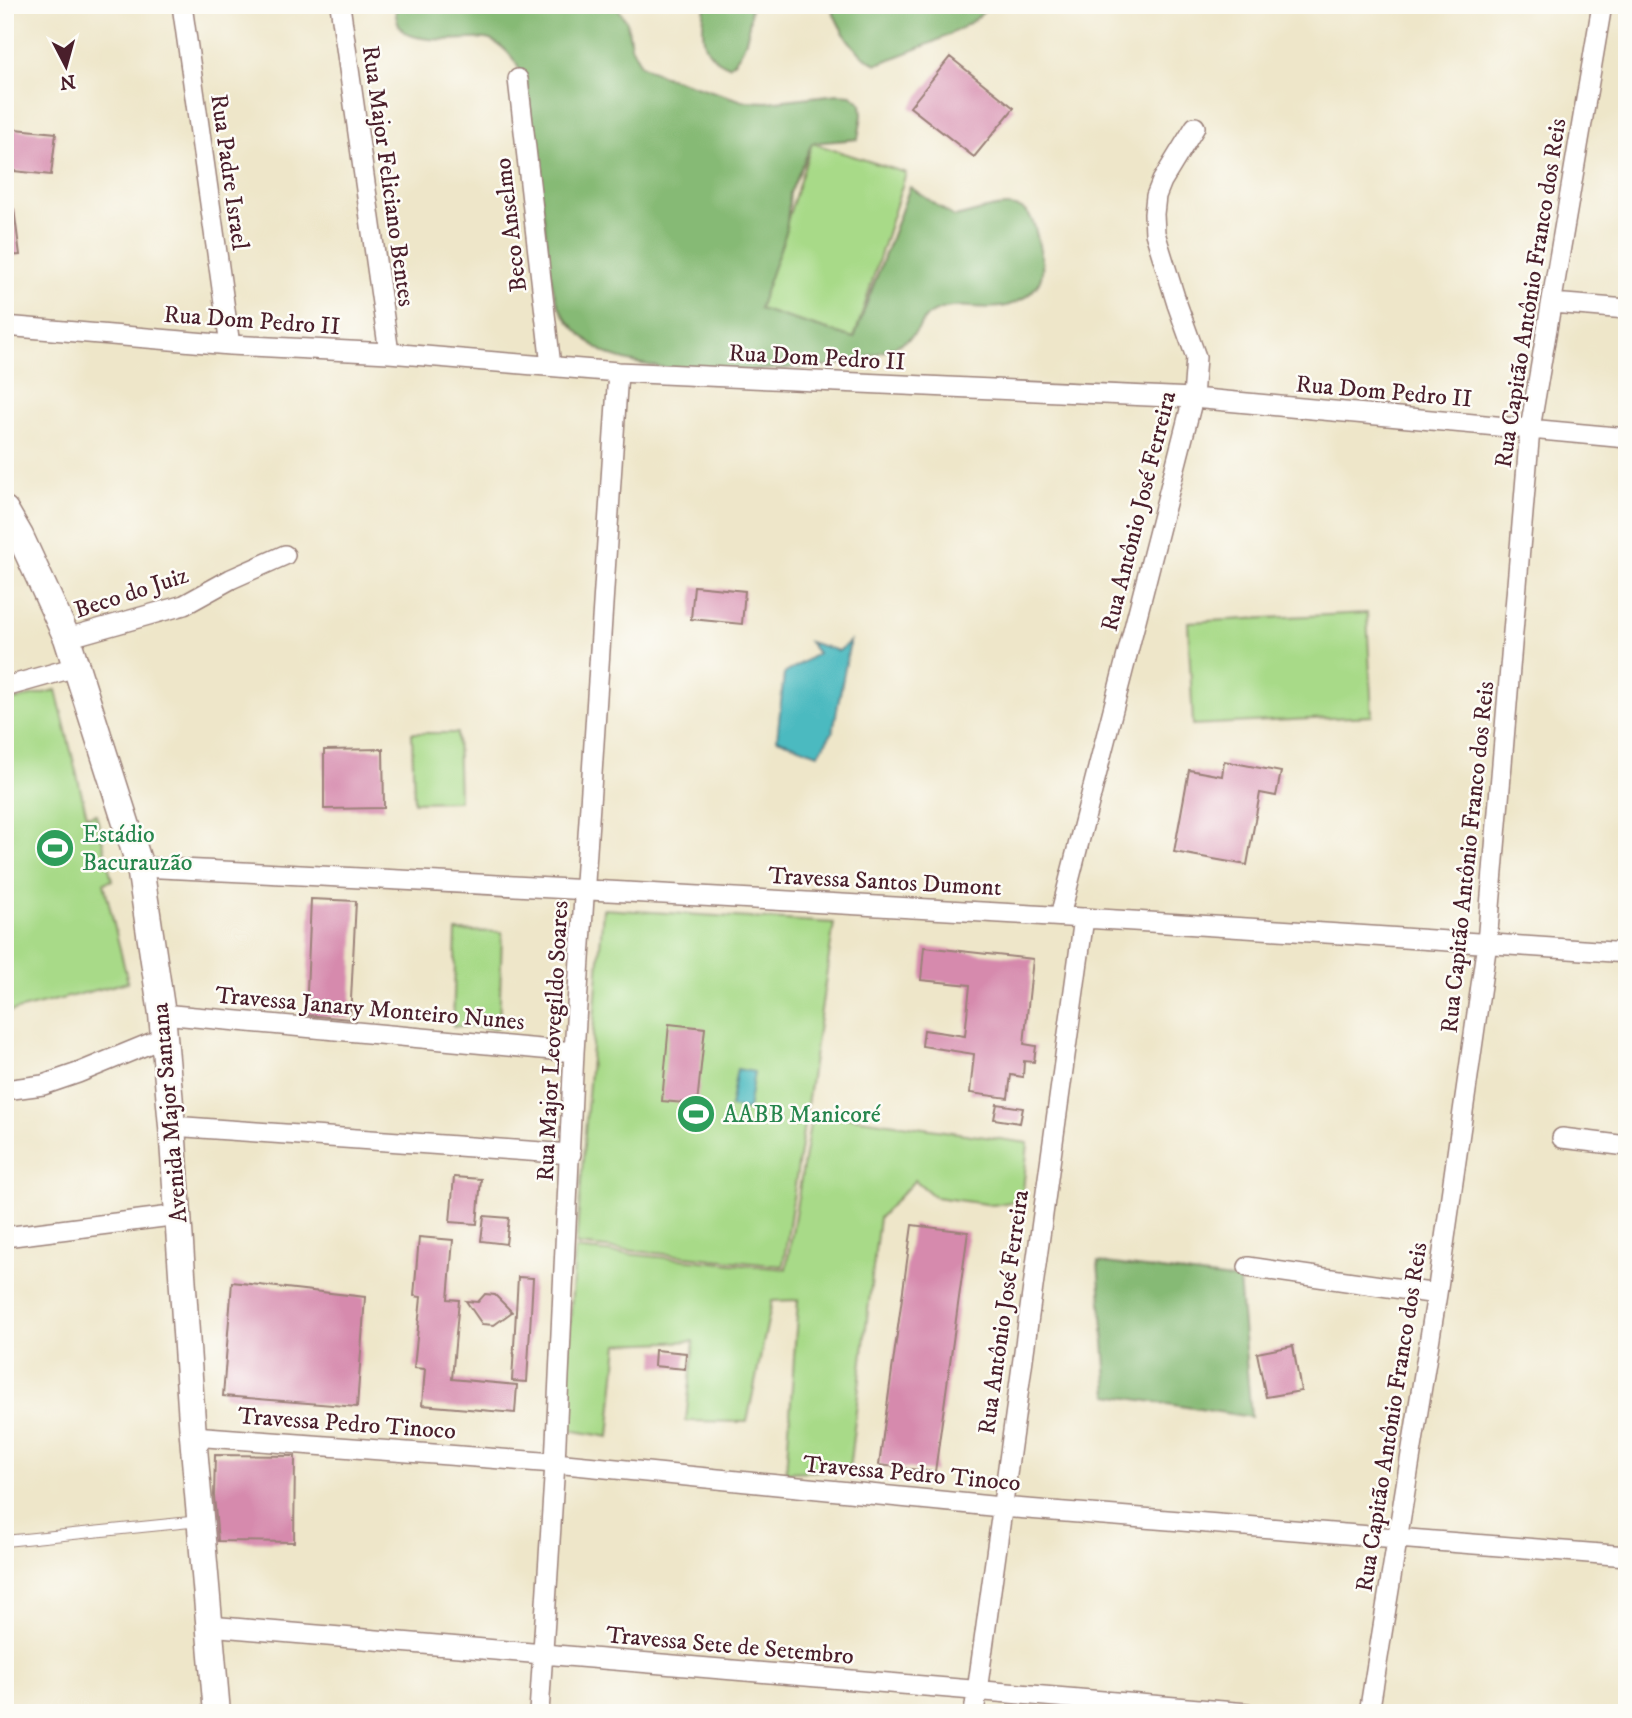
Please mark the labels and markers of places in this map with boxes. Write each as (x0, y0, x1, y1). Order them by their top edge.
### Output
place label: Estádio Bacurauzão (82, 820, 192, 878)
sports icon: Estádio Bacurauzão (34, 827, 76, 869)
sports icon: AABB Manicoré (675, 1093, 717, 1135)
place label: AABB Manicoré (723, 1100, 881, 1130)

